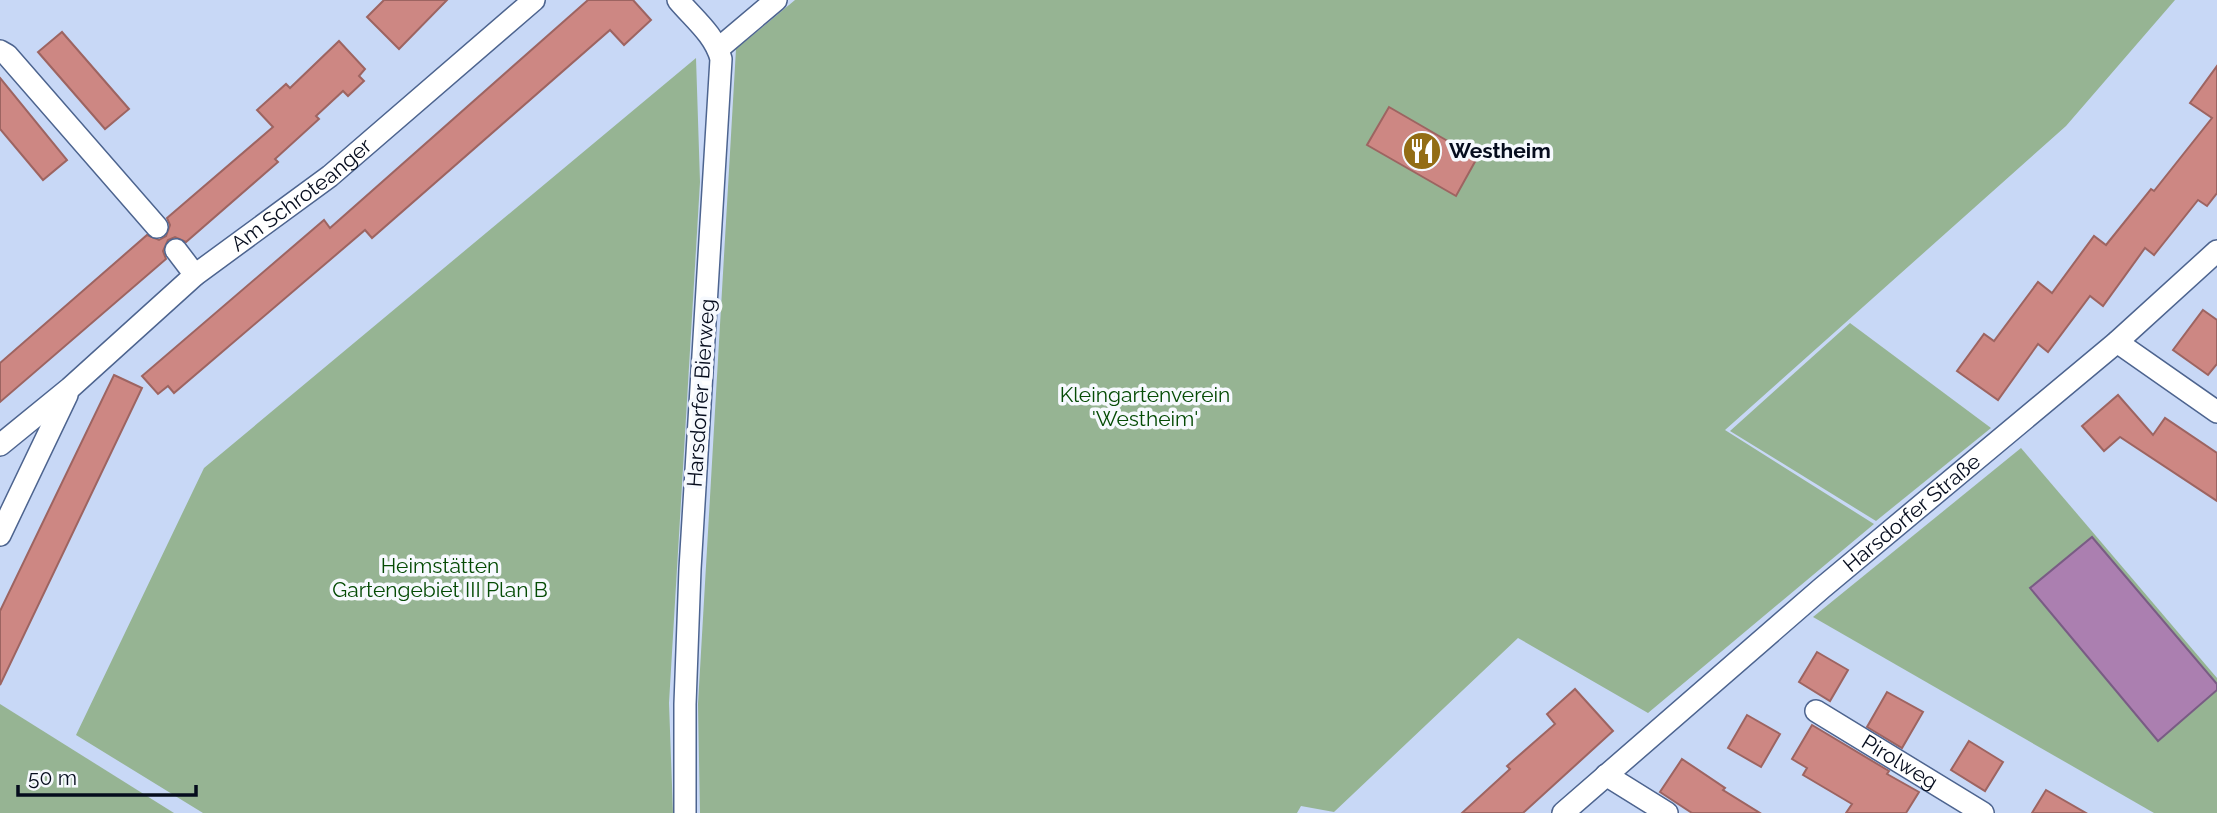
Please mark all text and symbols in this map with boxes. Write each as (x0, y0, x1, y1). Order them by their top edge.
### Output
restaurant icon: Westheim (1401, 130, 1443, 172)
street label: Am Schroteanger (226, 132, 377, 256)
place label: Westheim (1449, 138, 1551, 163)
street label: Harsdorfer Bierweg (681, 298, 720, 488)
park label: Kleingartenverein 'Westheim' (1060, 382, 1230, 431)
street label: Harsdorfer Straße (1838, 448, 1985, 577)
park label: Heimstätten Gartengebiet III Plan B (332, 553, 548, 602)
street label: Pirolweg (1857, 729, 1943, 794)
scale bar (18, 754, 196, 798)
text: 50 m (28, 765, 77, 790)

